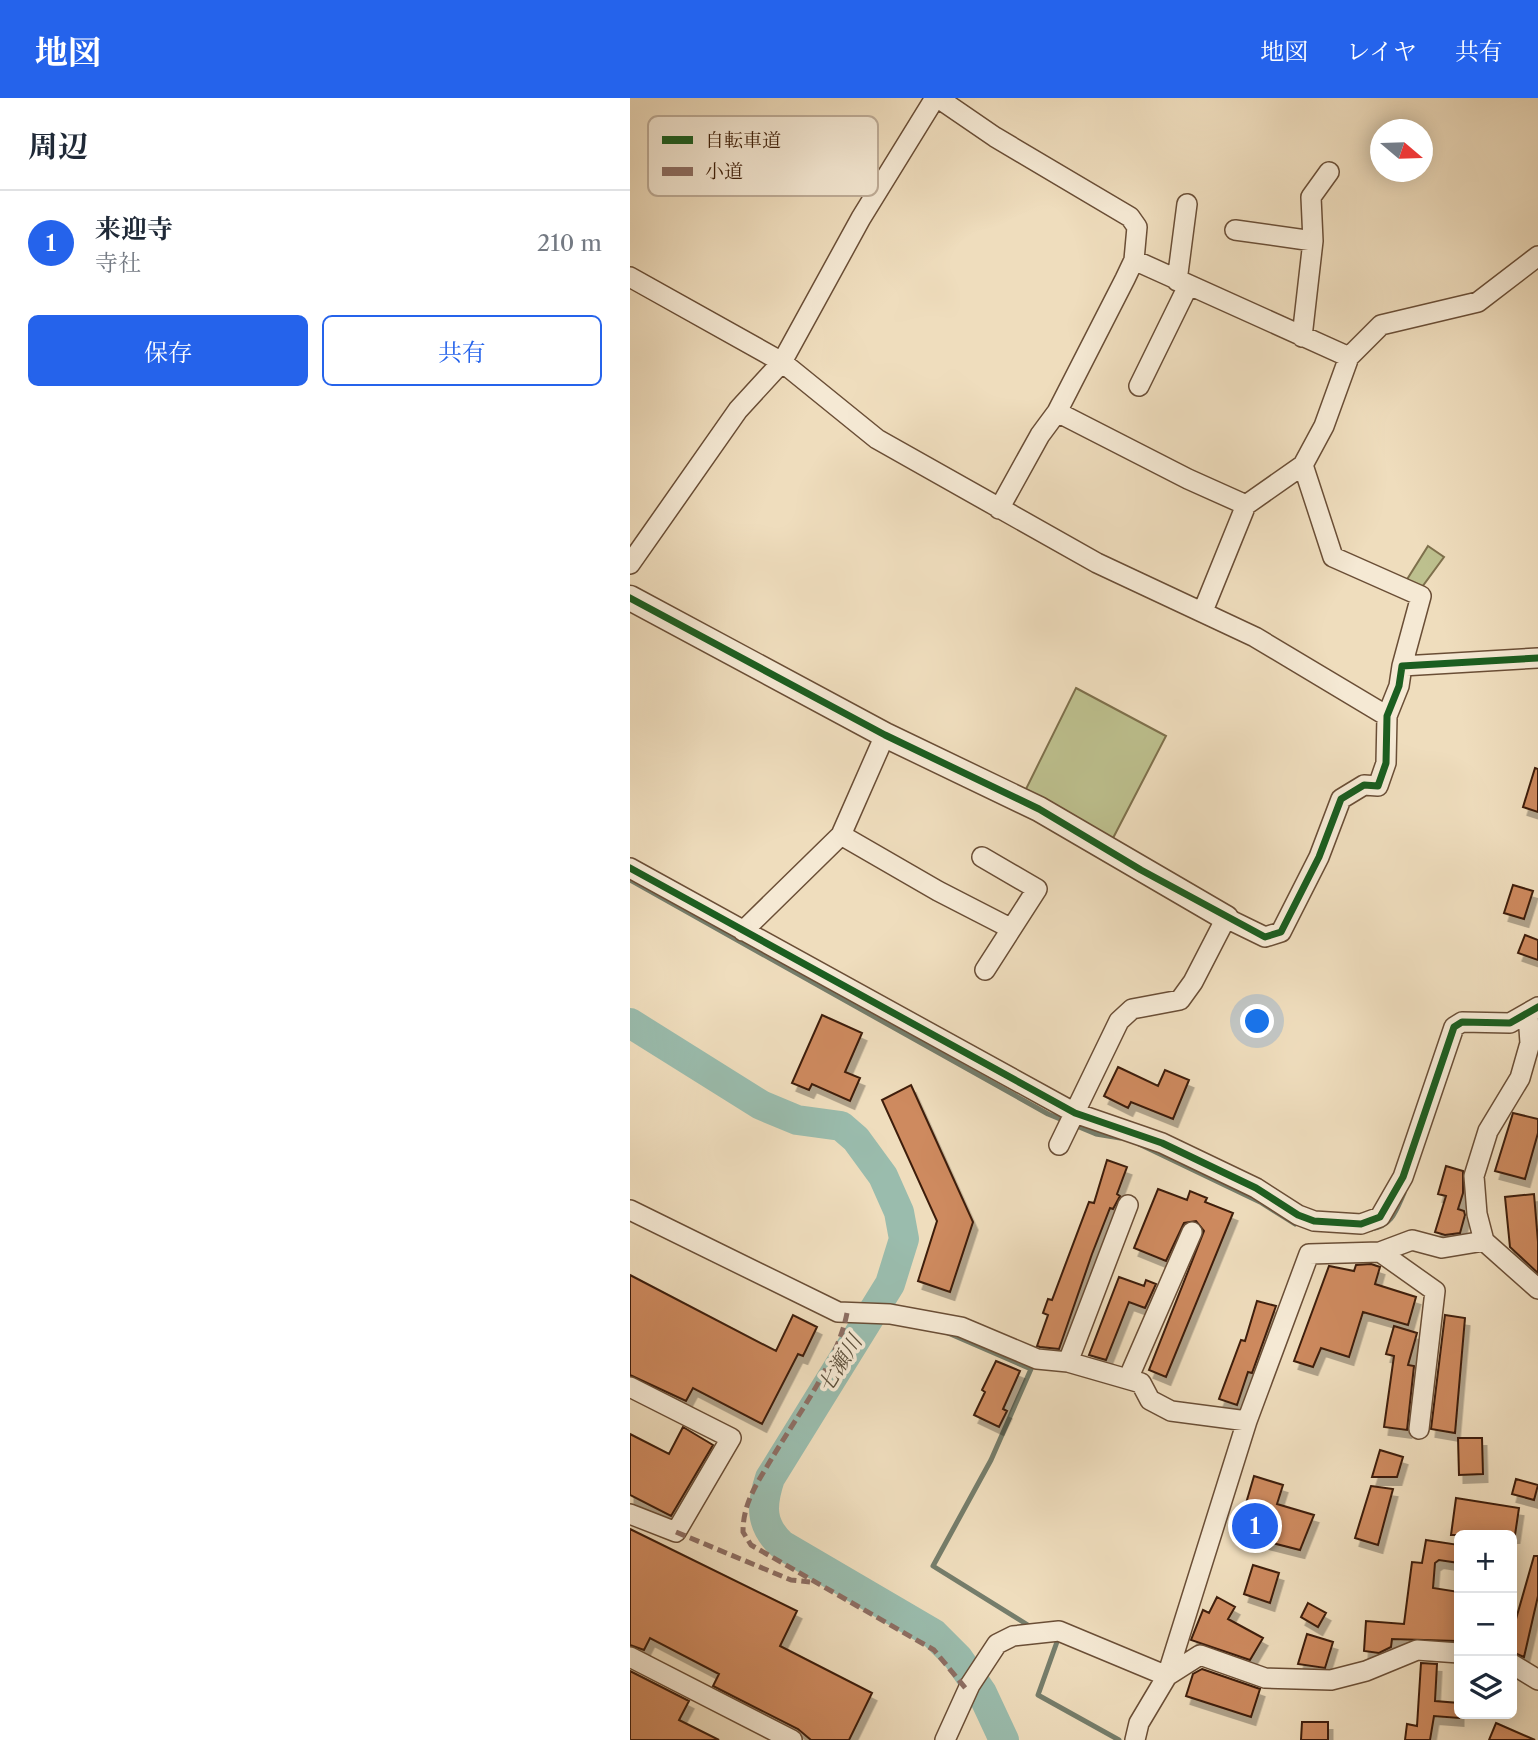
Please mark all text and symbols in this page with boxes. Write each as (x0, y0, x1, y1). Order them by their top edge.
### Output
text: 地図 (35, 32, 101, 73)
text: 地図 (1260, 37, 1308, 66)
text: レイヤ (1346, 37, 1417, 66)
text: 共有 (1455, 37, 1503, 66)
legend (648, 116, 878, 196)
north arrow (1370, 119, 1433, 182)
text: 周辺 (28, 128, 88, 165)
text: 自転車道 (705, 129, 781, 152)
text: 小道 (705, 160, 743, 183)
text: 来迎寺 (95, 213, 173, 245)
text: 1 (46, 229, 56, 257)
text: 210 m (537, 229, 602, 257)
text: 寺社 (95, 249, 141, 277)
button: 保存 (28, 315, 308, 386)
button: 共有 (322, 315, 602, 386)
your location (1240, 1004, 1274, 1038)
water label: 七瀬川 (812, 1329, 868, 1397)
pin: 1 (1232, 1500, 1278, 1552)
map controls (1454, 1530, 1517, 1719)
button: + (1454, 1530, 1517, 1593)
button: − (1454, 1593, 1517, 1656)
button: layers (1454, 1656, 1517, 1719)

